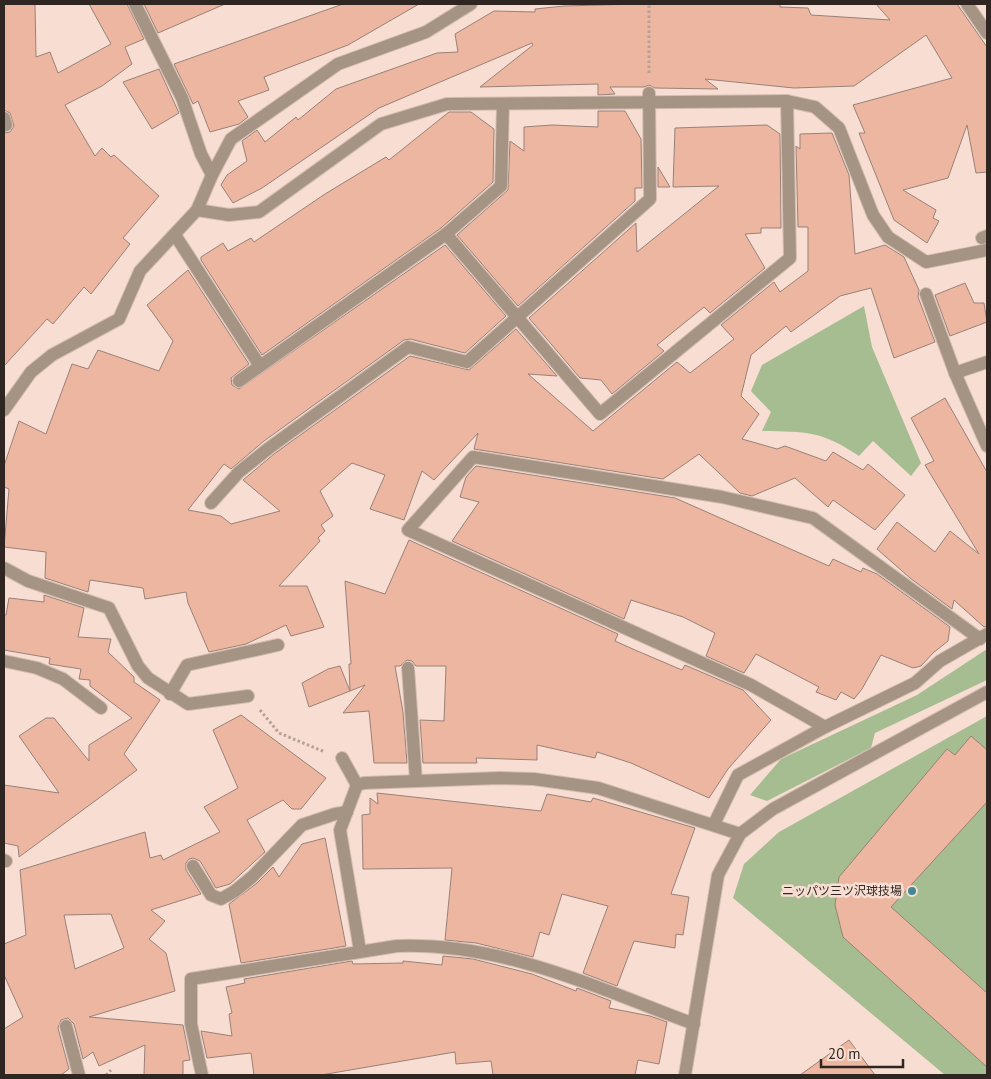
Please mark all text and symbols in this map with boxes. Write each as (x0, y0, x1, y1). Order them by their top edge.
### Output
place label: ニッパツ三ツ沢球技場 (782, 883, 902, 898)
marker: ニッパツ三ツ沢球技場 (906, 885, 918, 897)
scale bar (821, 1036, 904, 1068)
text: 20 m (828, 1044, 861, 1063)

